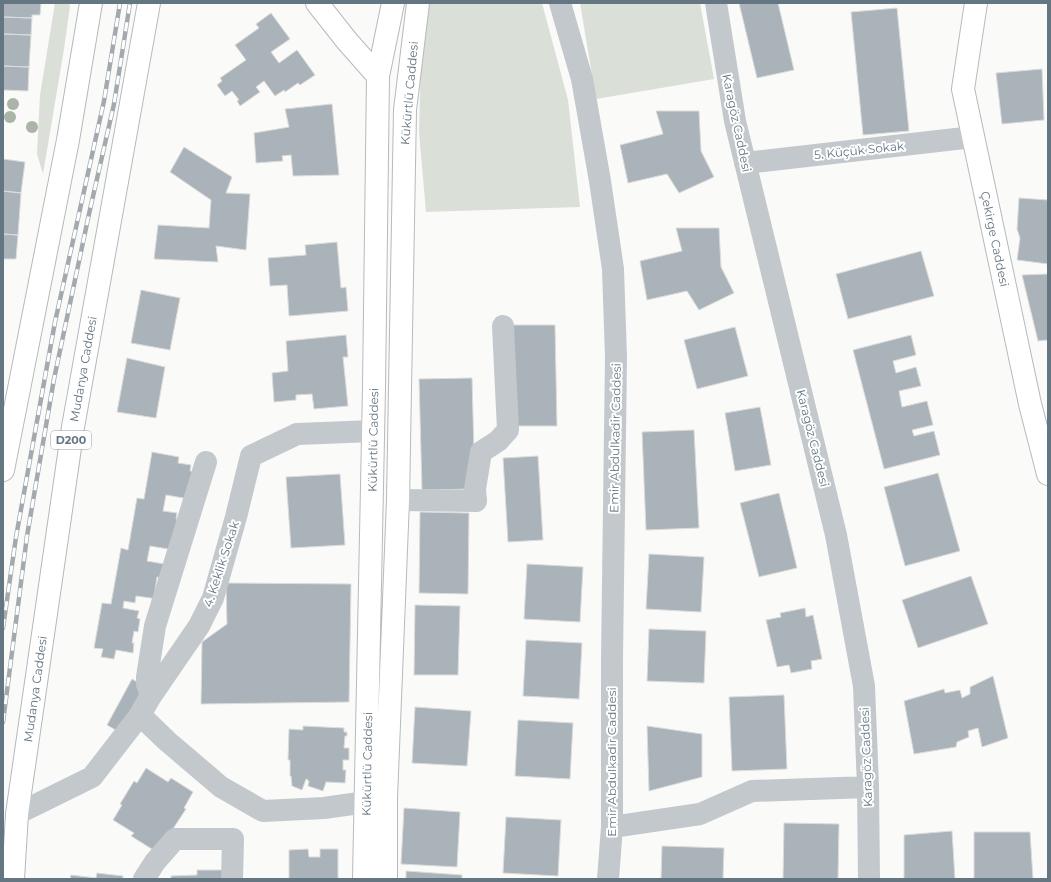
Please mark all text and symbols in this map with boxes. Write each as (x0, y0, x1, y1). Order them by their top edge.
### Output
street label: Kükürtlü Caddesi (397, 41, 421, 145)
street label: Karagöz Caddesi (719, 73, 755, 173)
street label: 5. Küçük Sokak (813, 138, 905, 162)
street label: Çekirge Caddesi (978, 190, 1012, 288)
street label: Mudanya Caddesi (66, 315, 100, 423)
street label: Emir Abdulkadir Caddesi (606, 363, 624, 513)
street label: Kükürtlü Caddesi (365, 388, 381, 492)
street label: Karagöz Caddesi (794, 388, 832, 488)
road number: D200 (51, 431, 91, 449)
street label: 4. Keklik Sokak (200, 518, 242, 609)
street label: Mudanya Caddesi (20, 635, 50, 743)
street label: Emir Abdulkadir Caddesi (604, 687, 619, 837)
street label: Karagöz Caddesi (857, 707, 875, 807)
street label: Kükürtlü Caddesi (359, 712, 375, 816)

